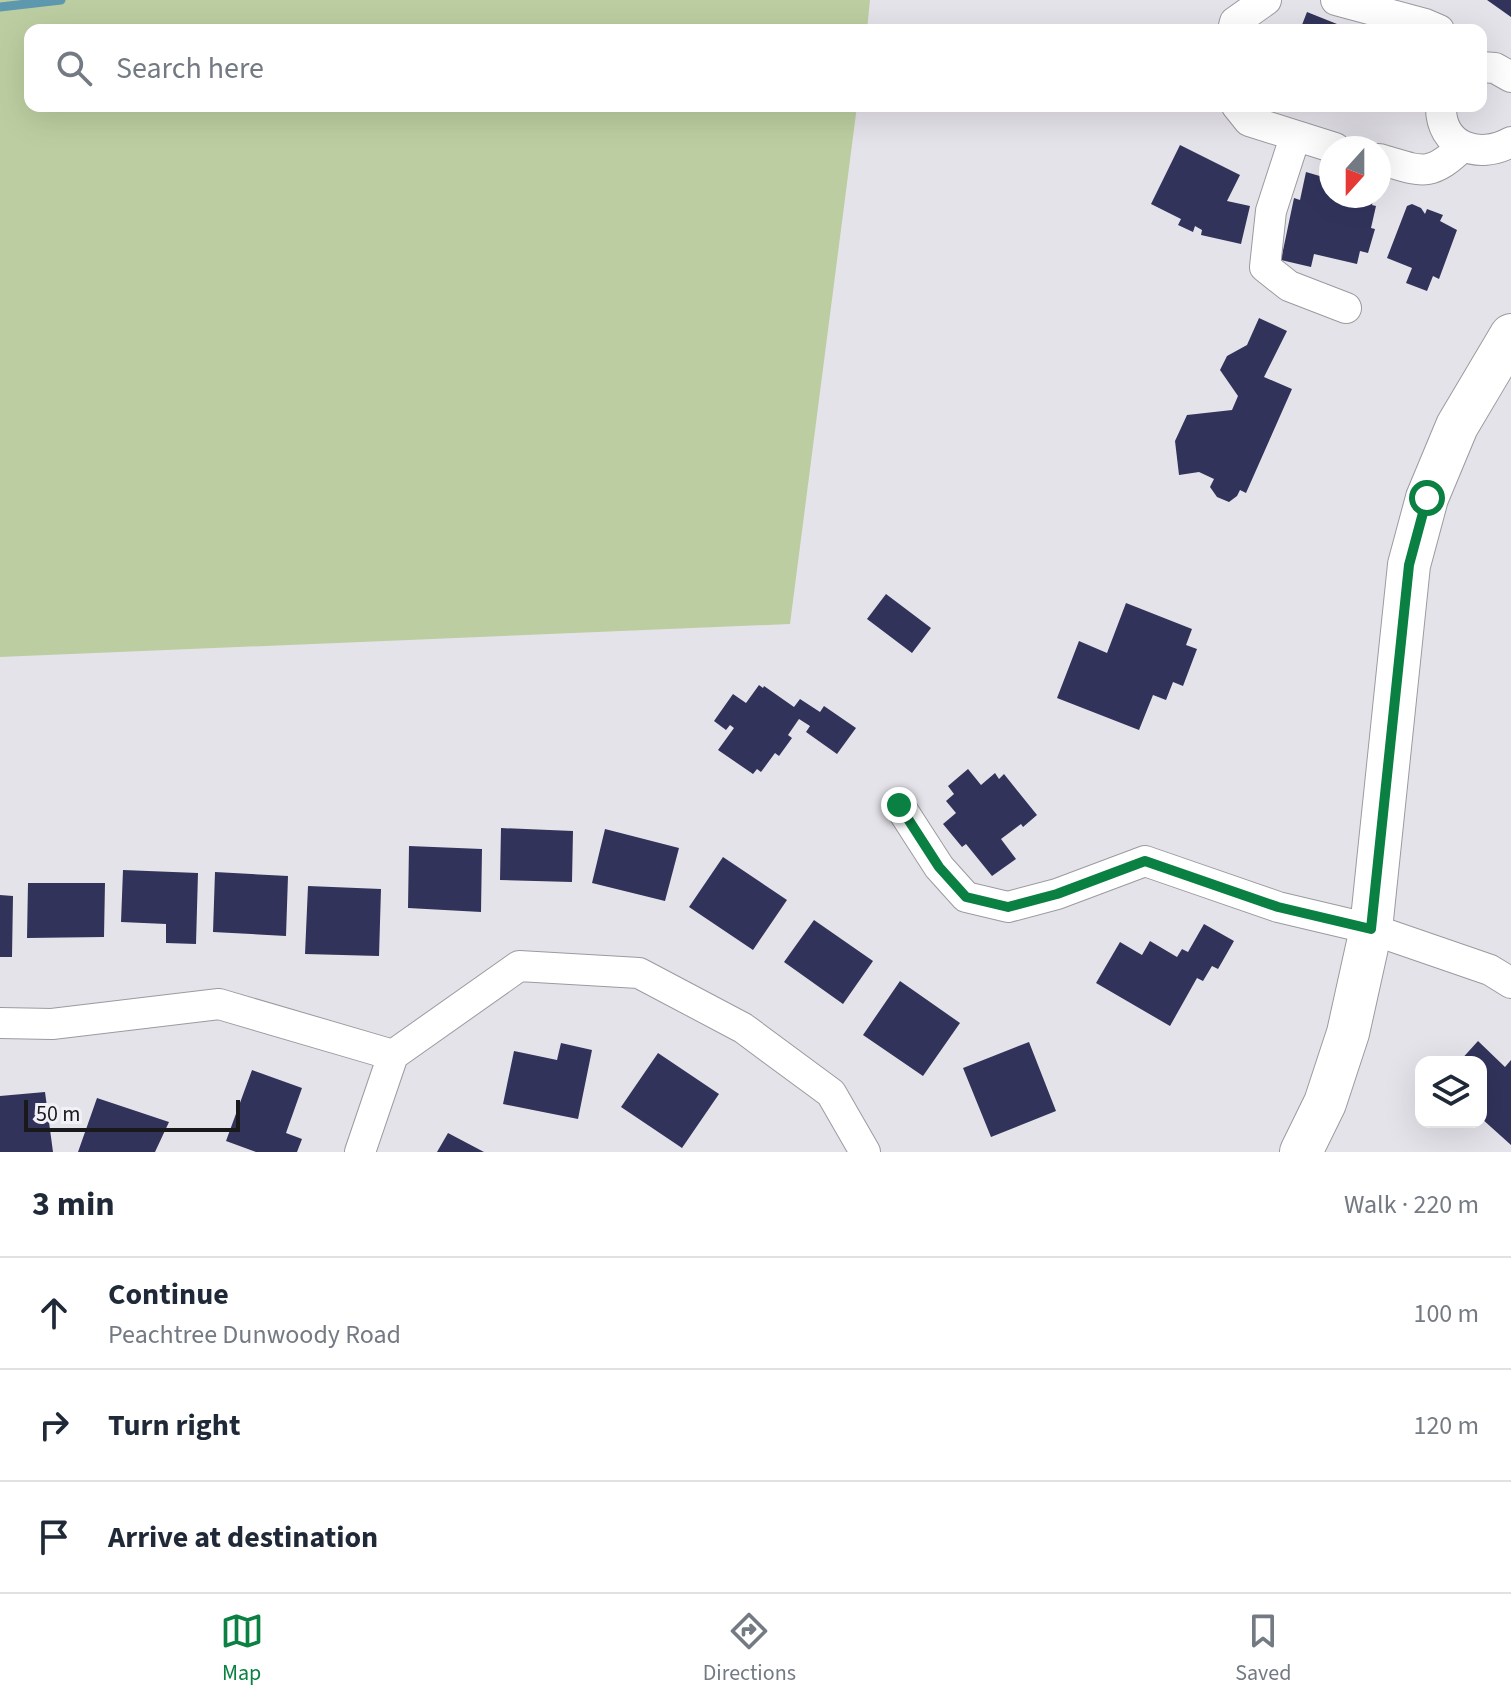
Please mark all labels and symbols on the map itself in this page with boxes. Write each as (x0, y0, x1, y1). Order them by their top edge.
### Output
north arrow (1319, 136, 1391, 208)
route start (1409, 480, 1445, 516)
route end (881, 787, 917, 823)
scale bar (24, 1096, 240, 1132)

